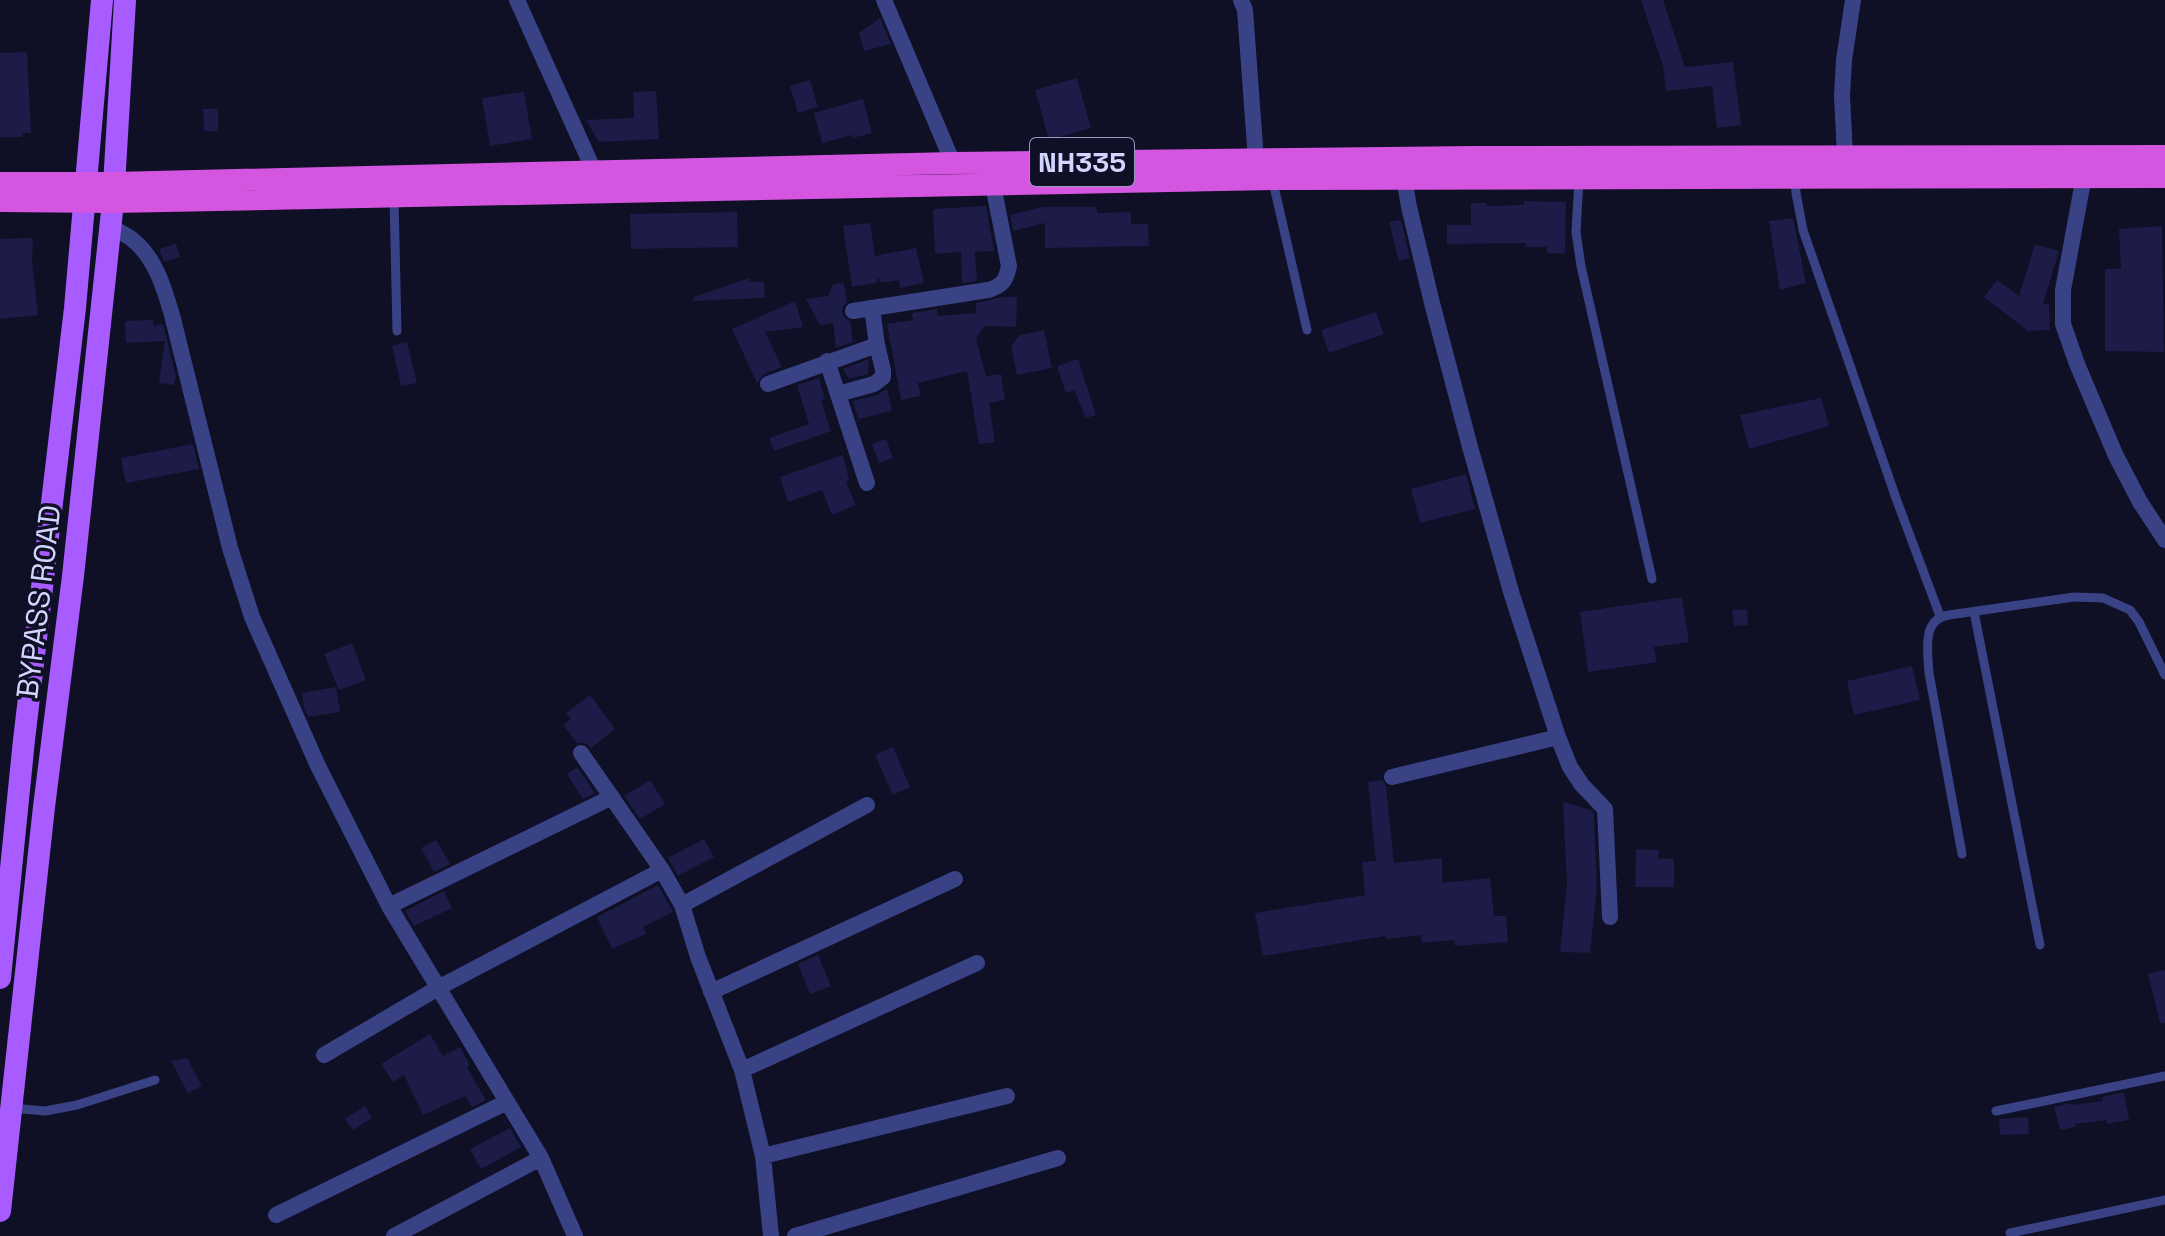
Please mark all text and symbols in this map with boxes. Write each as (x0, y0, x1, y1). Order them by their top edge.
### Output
road number: NH335 (1030, 138, 1134, 186)
street label: BYPASS ROAD (7, 503, 70, 701)

